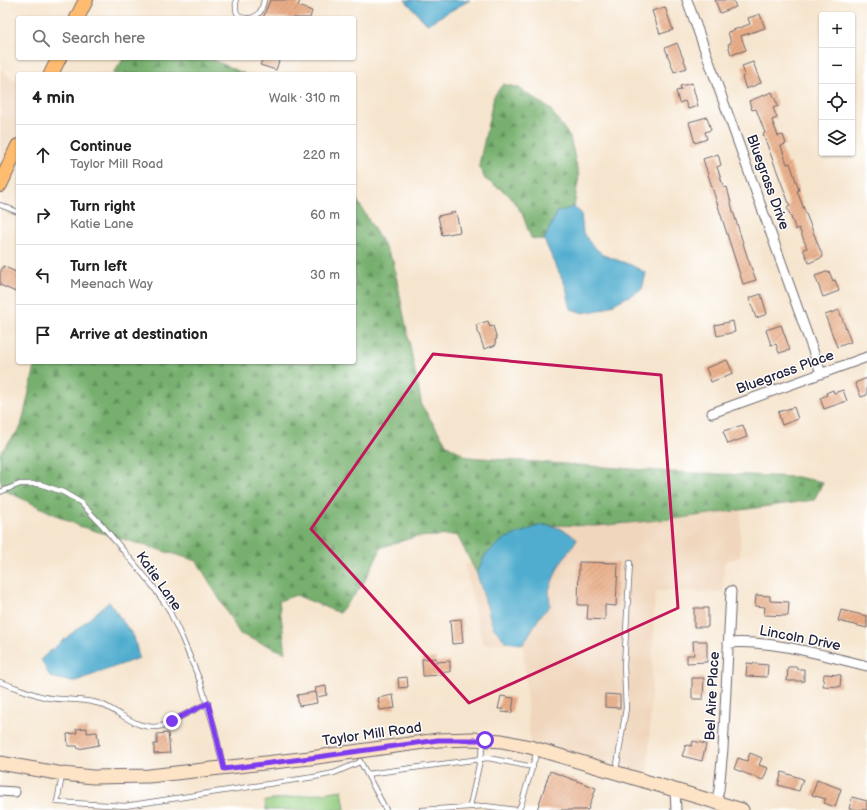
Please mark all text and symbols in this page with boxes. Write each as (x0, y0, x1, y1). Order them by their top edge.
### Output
map controls (819, 12, 855, 156)
button: + (819, 12, 855, 48)
search box (16, 16, 356, 60)
icon: search (30, 27, 52, 49)
text: Search here (62, 29, 145, 48)
button: − (819, 48, 855, 84)
button: locate (819, 84, 855, 120)
text: 4 min (32, 88, 75, 108)
text: Walk · 310 m (269, 90, 340, 106)
button: layers (819, 120, 855, 156)
street label: Bluegrass Drive (743, 132, 793, 232)
text: Continue (70, 137, 132, 156)
icon: ahead (32, 144, 54, 166)
text: 220 m (303, 147, 340, 163)
text: Taylor Mill Road (70, 156, 163, 172)
text: Turn right (70, 197, 135, 216)
icon: right (32, 204, 54, 226)
text: 60 m (310, 207, 340, 223)
text: Katie Lane (70, 216, 133, 232)
text: Turn left (70, 257, 127, 276)
icon: left (32, 264, 54, 286)
text: 30 m (310, 267, 340, 283)
text: Meenach Way (70, 276, 153, 292)
icon: arrive (32, 324, 54, 346)
text: Arrive at destination (70, 325, 208, 344)
street label: Bluegrass Place (734, 346, 836, 398)
street label: Katie Lane (132, 548, 186, 614)
street label: Lincoln Drive (758, 622, 842, 654)
street label: Bel Aire Place (701, 651, 723, 741)
route end (163, 712, 181, 730)
street label: Taylor Mill Road (321, 719, 423, 749)
route start (476, 731, 494, 749)

